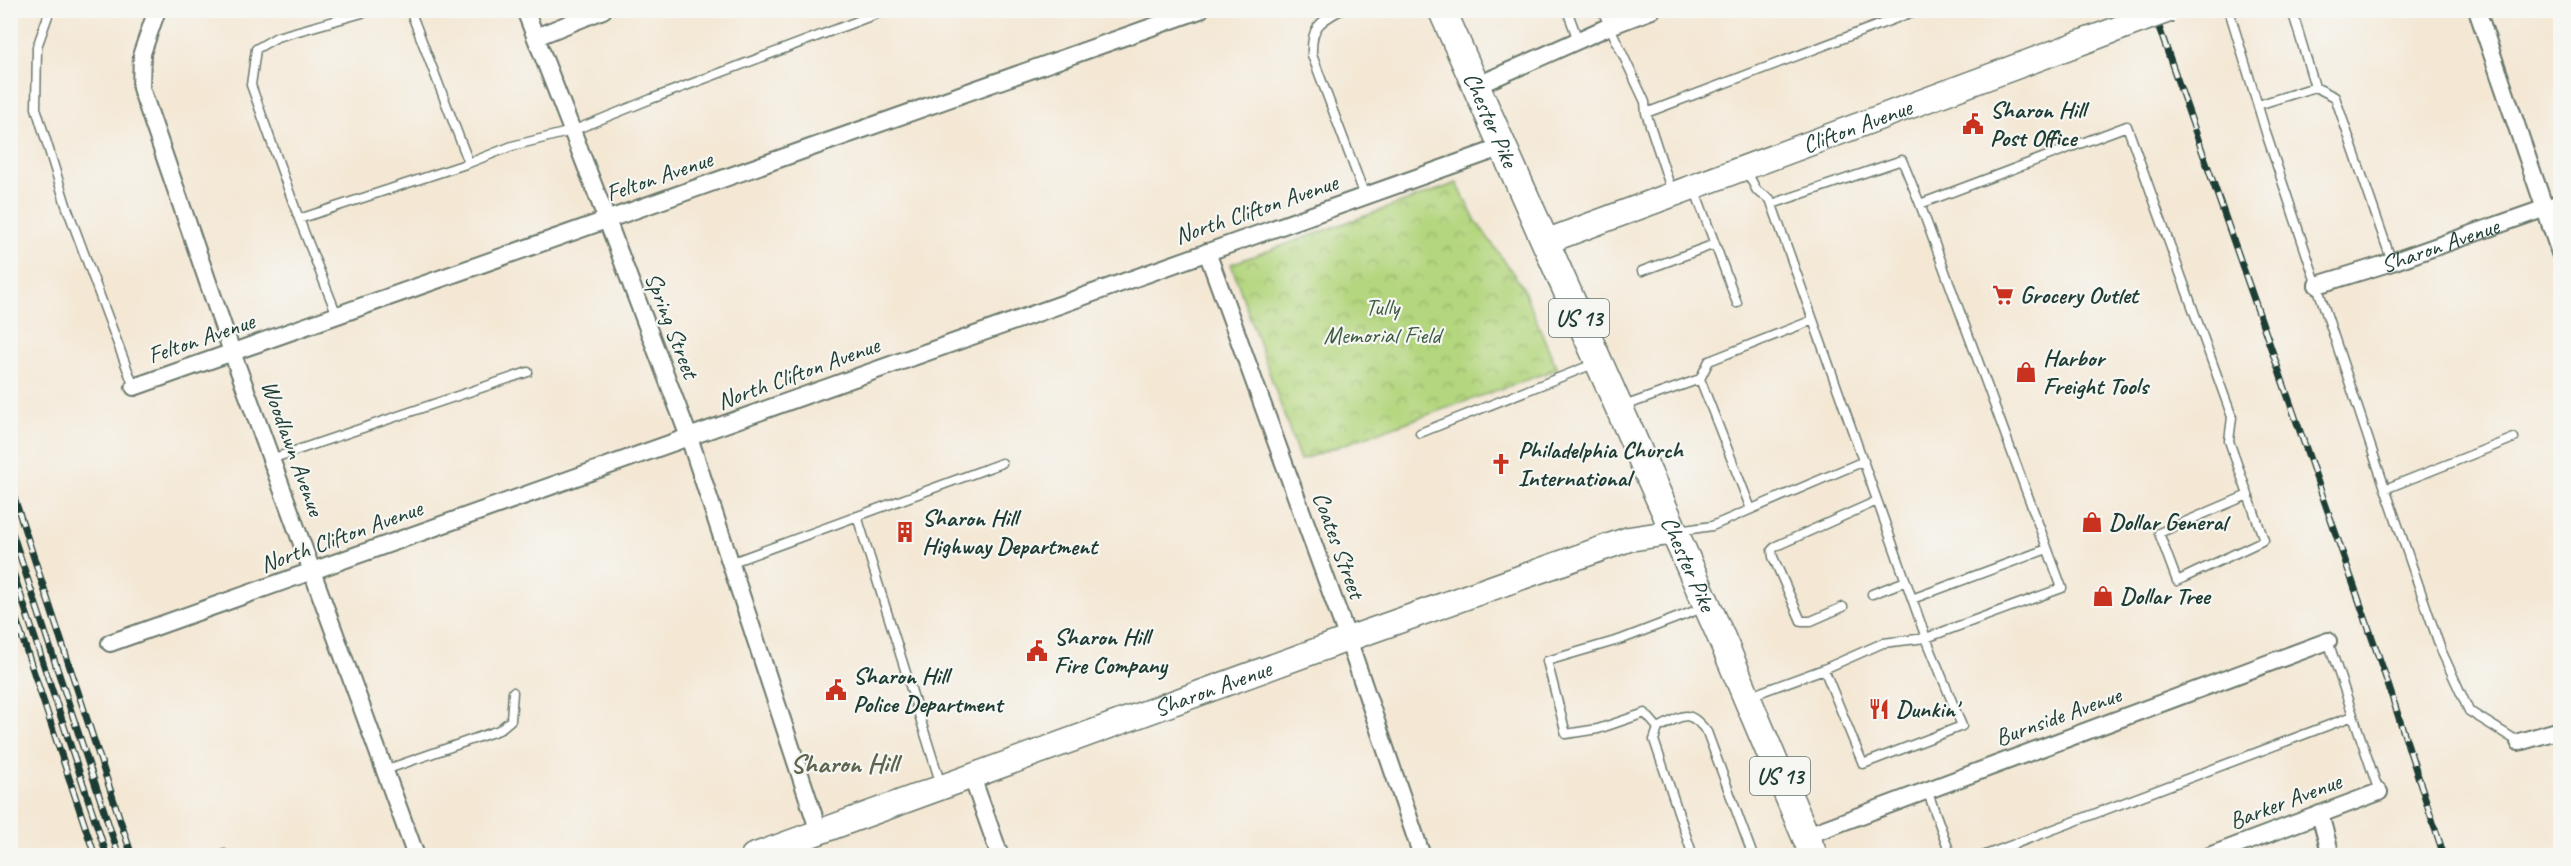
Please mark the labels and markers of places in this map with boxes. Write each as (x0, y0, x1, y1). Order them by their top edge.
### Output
place label: Sharon Hill Post Office (1990, 95, 2090, 153)
public building icon: Sharon Hill Post Office (1961, 112, 1985, 136)
place label: Grocery Outlet (2020, 280, 2141, 310)
supermarket icon: Grocery Outlet (1991, 283, 2015, 307)
place label: Harbor Freight Tools (2043, 343, 2151, 401)
shop icon: Harbor Freight Tools (2014, 360, 2038, 384)
place label: Philadelphia Church International (1518, 435, 1685, 493)
church icon: Philadelphia Church International (1489, 452, 1513, 476)
place label: Sharon Hill Highway Department (922, 503, 1100, 561)
place label: Dollar General (2109, 507, 2231, 537)
shop icon: Dollar General (2080, 510, 2104, 534)
building icon: Sharon Hill Highway Department (893, 520, 917, 544)
place label: Dollar Tree (2120, 581, 2212, 611)
shop icon: Dollar Tree (2091, 584, 2115, 608)
place label: Sharon Hill Fire Company (1054, 622, 1169, 680)
public building icon: Sharon Hill Fire Company (1025, 639, 1049, 663)
place label: Sharon Hill Police Department (853, 661, 1005, 719)
public building icon: Sharon Hill Police Department (824, 678, 848, 702)
place label: Dunkin' (1896, 694, 1963, 724)
restaurant icon: Dunkin' (1867, 697, 1891, 721)

